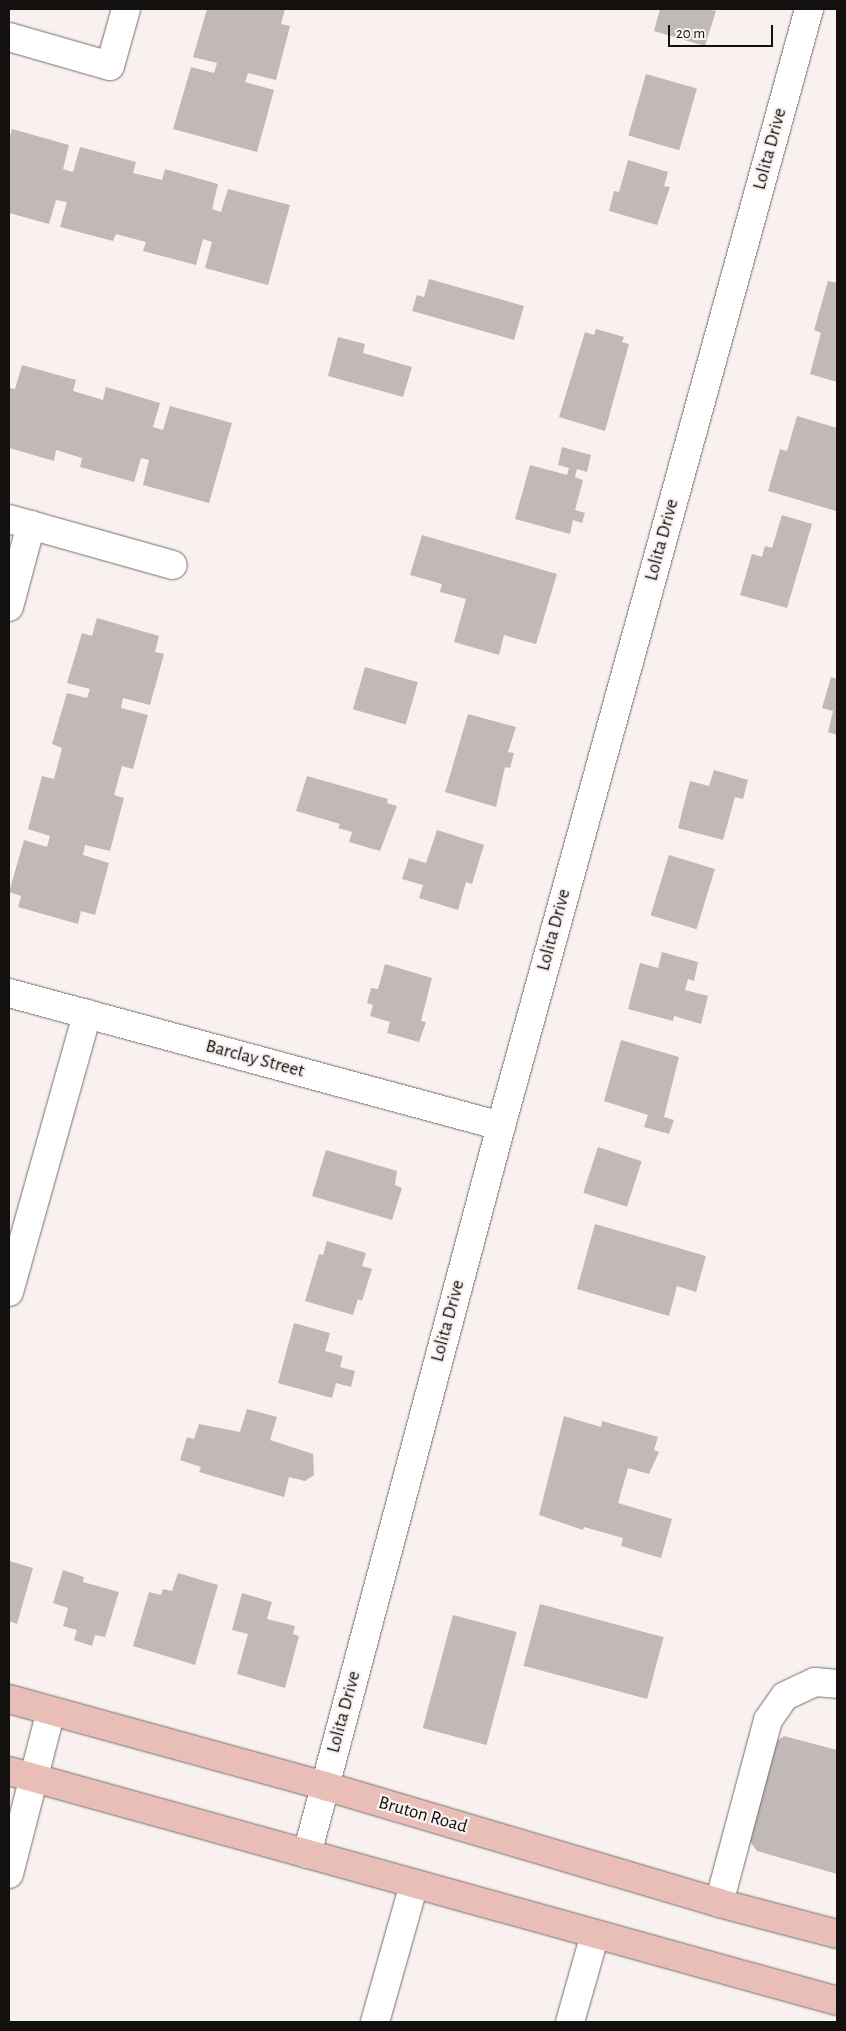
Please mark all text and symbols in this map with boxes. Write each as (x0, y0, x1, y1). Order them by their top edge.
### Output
scale bar (671, 15, 776, 47)
text: 20 m (676, 26, 705, 41)
street label: Lolita Drive (748, 106, 792, 192)
street label: Lolita Drive (640, 497, 684, 583)
street label: Lolita Drive (532, 887, 576, 973)
street label: Barclay Street (203, 1035, 307, 1083)
street label: Lolita Drive (426, 1278, 470, 1364)
street label: Lolita Drive (322, 1669, 366, 1755)
street label: Bruton Road (376, 1791, 470, 1839)

